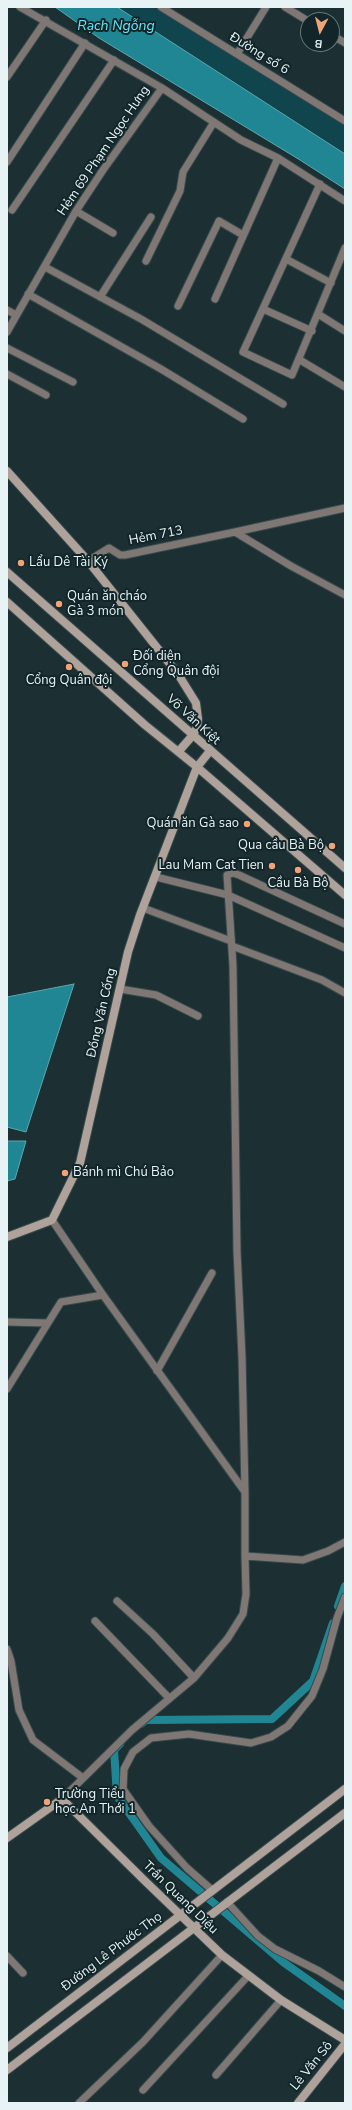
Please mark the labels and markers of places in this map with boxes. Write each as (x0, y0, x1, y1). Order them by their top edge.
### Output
place label: Lẩu Dê Tài Ký (29, 555, 108, 571)
marker: Lẩu Dê Tài Ký (16, 558, 26, 568)
place label: Quán ăn cháo Gà 3 món (67, 589, 147, 620)
marker: Quán ăn cháo Gà 3 món (54, 599, 64, 609)
place label: Đối diện Cổng Quân đội (133, 649, 220, 680)
marker: Đối diện Cổng Quân đội (120, 659, 130, 669)
marker: Cổng Quân đội (64, 662, 74, 672)
place label: Cổng Quân đội (26, 673, 112, 689)
place label: Quán ăn Gà sao (146, 816, 239, 832)
marker: Quán ăn Gà sao (242, 819, 252, 829)
place label: Qua cầu Bà Bộ (238, 838, 324, 854)
marker: Qua cầu Bà Bộ (327, 841, 337, 851)
place label: Lau Mam Cat Tien (158, 858, 264, 874)
marker: Lau Mam Cat Tien (267, 861, 277, 871)
marker: Cầu Bà Bộ (293, 865, 303, 875)
place label: Cầu Bà Bộ (267, 876, 329, 892)
place label: Bánh mì Chú Bảo (73, 1165, 174, 1181)
marker: Bánh mì Chú Bảo (60, 1168, 70, 1178)
place label: Trường Tiểu học An Thới 1 (55, 1787, 136, 1818)
marker: Trường Tiểu học An Thới 1 (42, 1797, 52, 1807)

